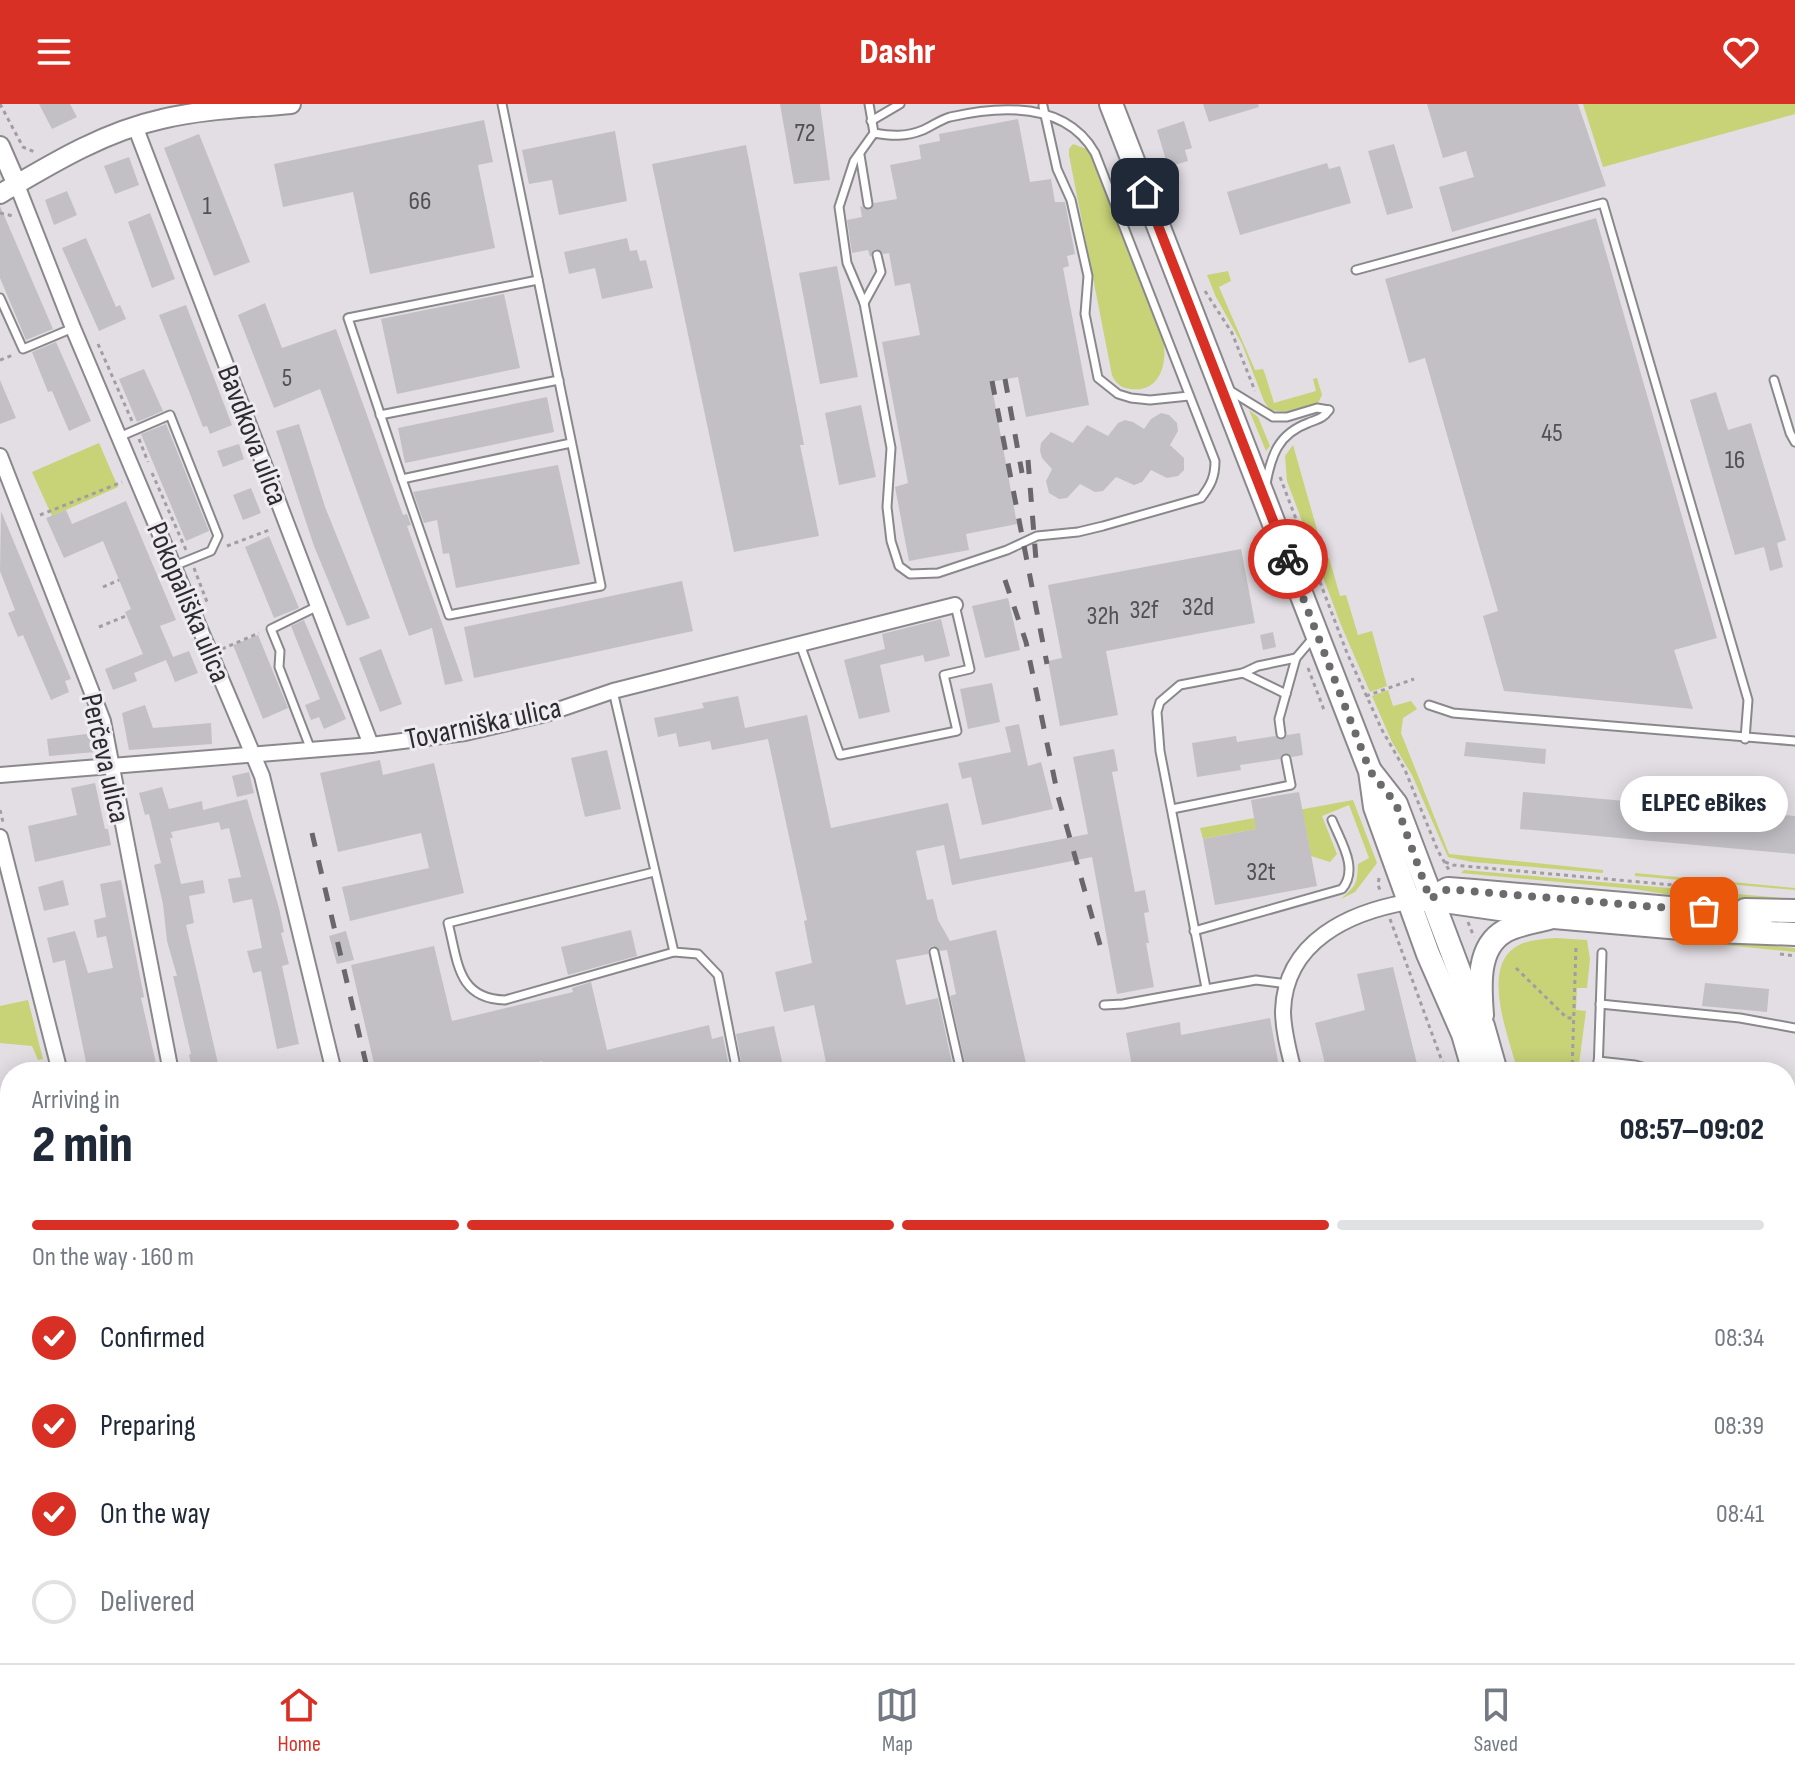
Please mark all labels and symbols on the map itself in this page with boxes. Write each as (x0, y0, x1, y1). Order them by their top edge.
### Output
house number: 72 (794, 118, 816, 149)
pin (1111, 158, 1179, 226)
house number: 66 (409, 186, 431, 217)
house number: 1 (202, 191, 212, 222)
street label: Bavdkova ulica (209, 360, 295, 510)
house number: 5 (282, 363, 292, 394)
house number: 45 (1541, 418, 1563, 449)
house number: 16 (1725, 445, 1745, 476)
street label: Pokopališka ulica (138, 517, 238, 688)
courier (1248, 519, 1328, 599)
house number: 32d (1182, 592, 1214, 623)
house number: 32f (1129, 595, 1159, 626)
house number: 32h (1087, 601, 1119, 632)
street label: Perčeva ulica (73, 690, 137, 826)
street label: Tovarniška ulica (402, 690, 564, 758)
callout: ELPEC eBikes (1620, 775, 1788, 831)
house number: 32t (1246, 857, 1276, 888)
pin (1670, 877, 1738, 945)

